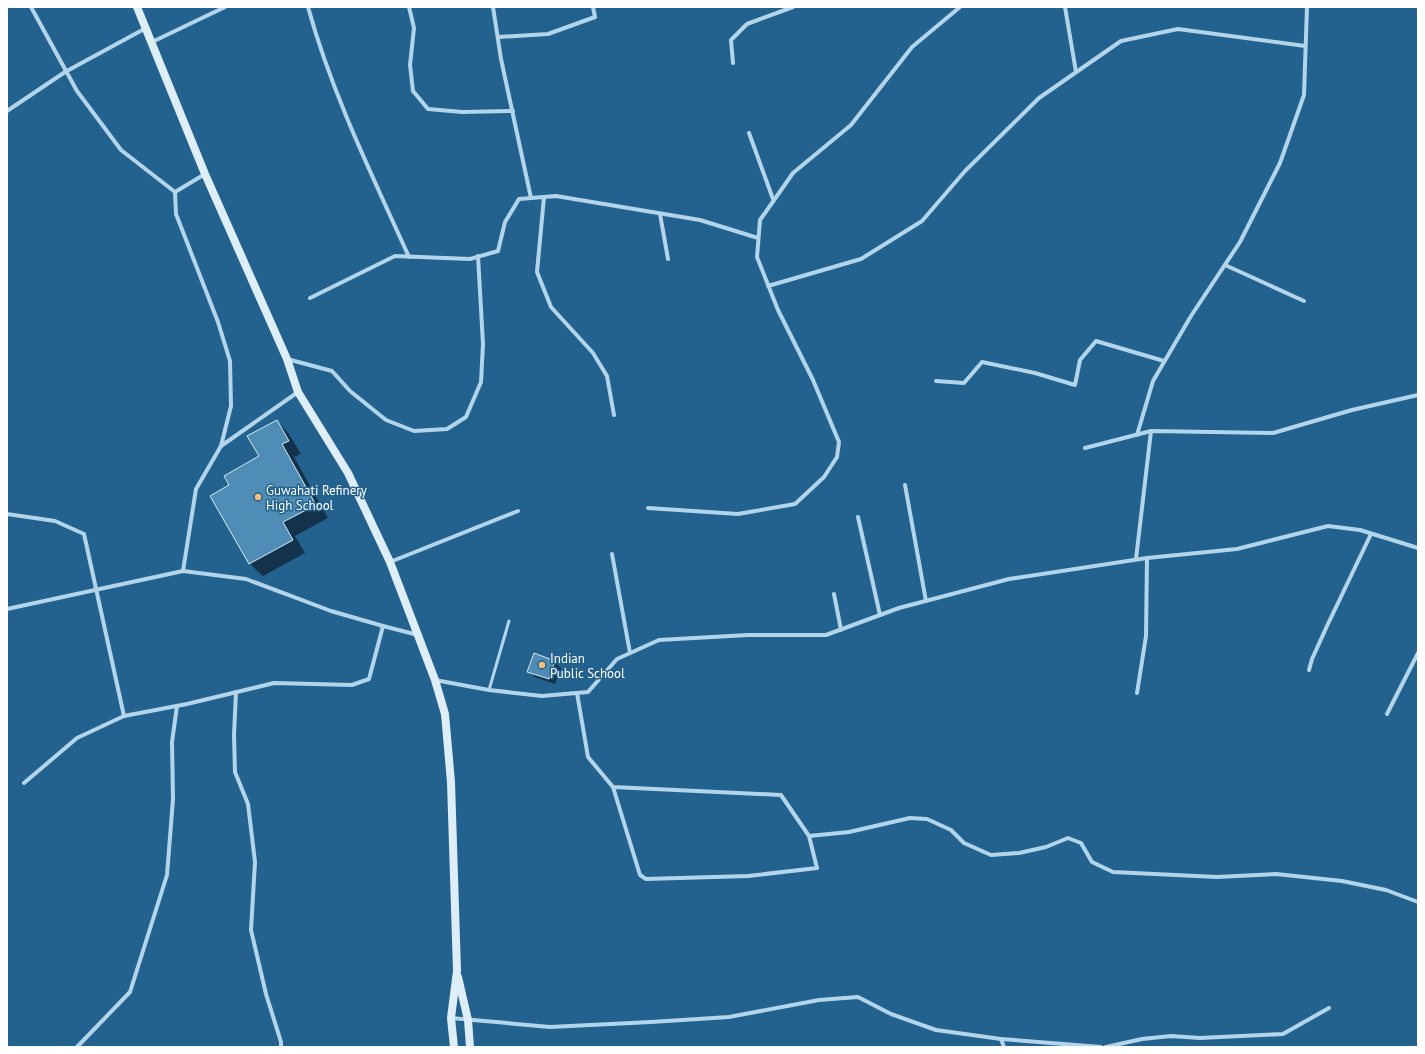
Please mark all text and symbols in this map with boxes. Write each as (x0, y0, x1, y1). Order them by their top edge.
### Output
place label: Guwahati Refinery High School (266, 482, 367, 514)
marker: Guwahati Refinery High School (253, 492, 263, 502)
place label: Indian Public School (550, 650, 625, 682)
marker: Indian Public School (537, 660, 547, 670)

